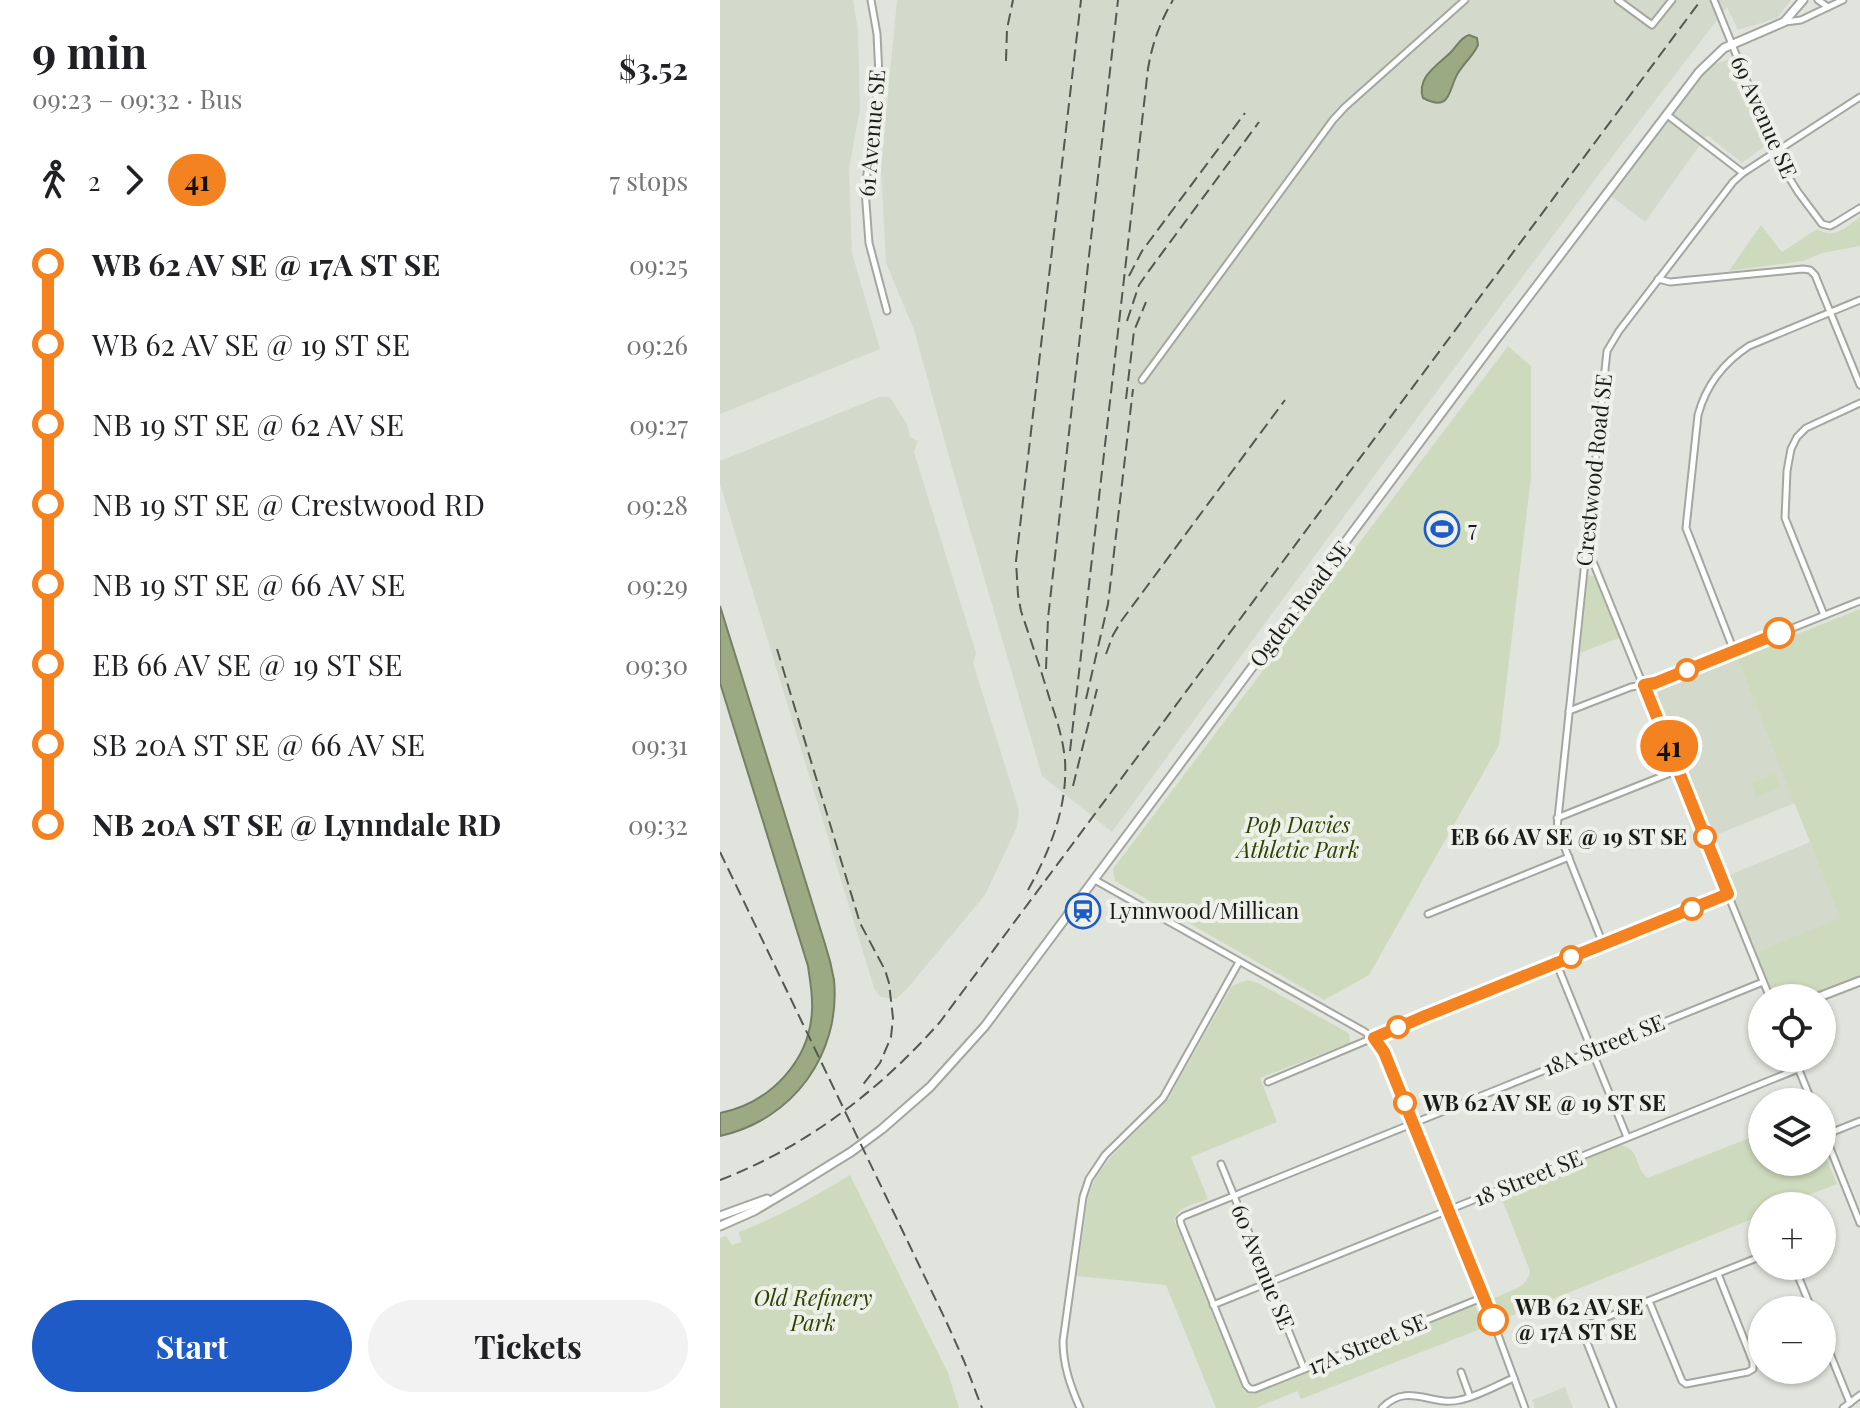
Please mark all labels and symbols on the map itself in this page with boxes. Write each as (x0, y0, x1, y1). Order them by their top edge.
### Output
street label: 69 Avenue SE (1725, 51, 1805, 182)
street label: 61 Avenue SE (850, 68, 892, 198)
street label: Crestwood Road SE (1568, 372, 1618, 568)
sports icon: 7 (1423, 510, 1461, 548)
place label: 7 (1468, 513, 1477, 543)
street label: Ogden Road SE (1242, 534, 1357, 673)
unlabelled marker (1764, 618, 1794, 648)
unlabelled marker (1676, 659, 1698, 681)
line badge: 41 (1633, 720, 1705, 772)
park label: Pop Davies Athletic Park (1235, 809, 1359, 864)
place label: EB 66 AV SE @ 19 ST SE (1450, 821, 1687, 851)
marker: EB 66 AV SE @ 19 ST SE (1694, 826, 1716, 848)
station icon: Lynnwood/Millican (1064, 892, 1102, 930)
place label: Lynnwood/Millican (1109, 895, 1299, 925)
unlabelled marker (1681, 898, 1703, 920)
unlabelled marker (1560, 946, 1582, 968)
street label: 18A Street SE (1538, 1006, 1669, 1082)
unlabelled marker (1387, 1016, 1409, 1038)
place label: WB 62 AV SE @ 19 ST SE (1422, 1087, 1666, 1117)
marker: WB 62 AV SE @ 19 ST SE (1394, 1092, 1416, 1114)
street label: 18 Street SE (1469, 1142, 1586, 1212)
street label: 60 Avenue SE (1225, 1200, 1303, 1334)
park label: Old Refinery Park (754, 1282, 873, 1337)
place label: WB 62 AV SE @ 17A ST SE (1514, 1291, 1643, 1346)
marker: WB 62 AV SE @ 17A ST SE (1478, 1305, 1508, 1335)
street label: 17A Street SE (1303, 1306, 1431, 1381)

